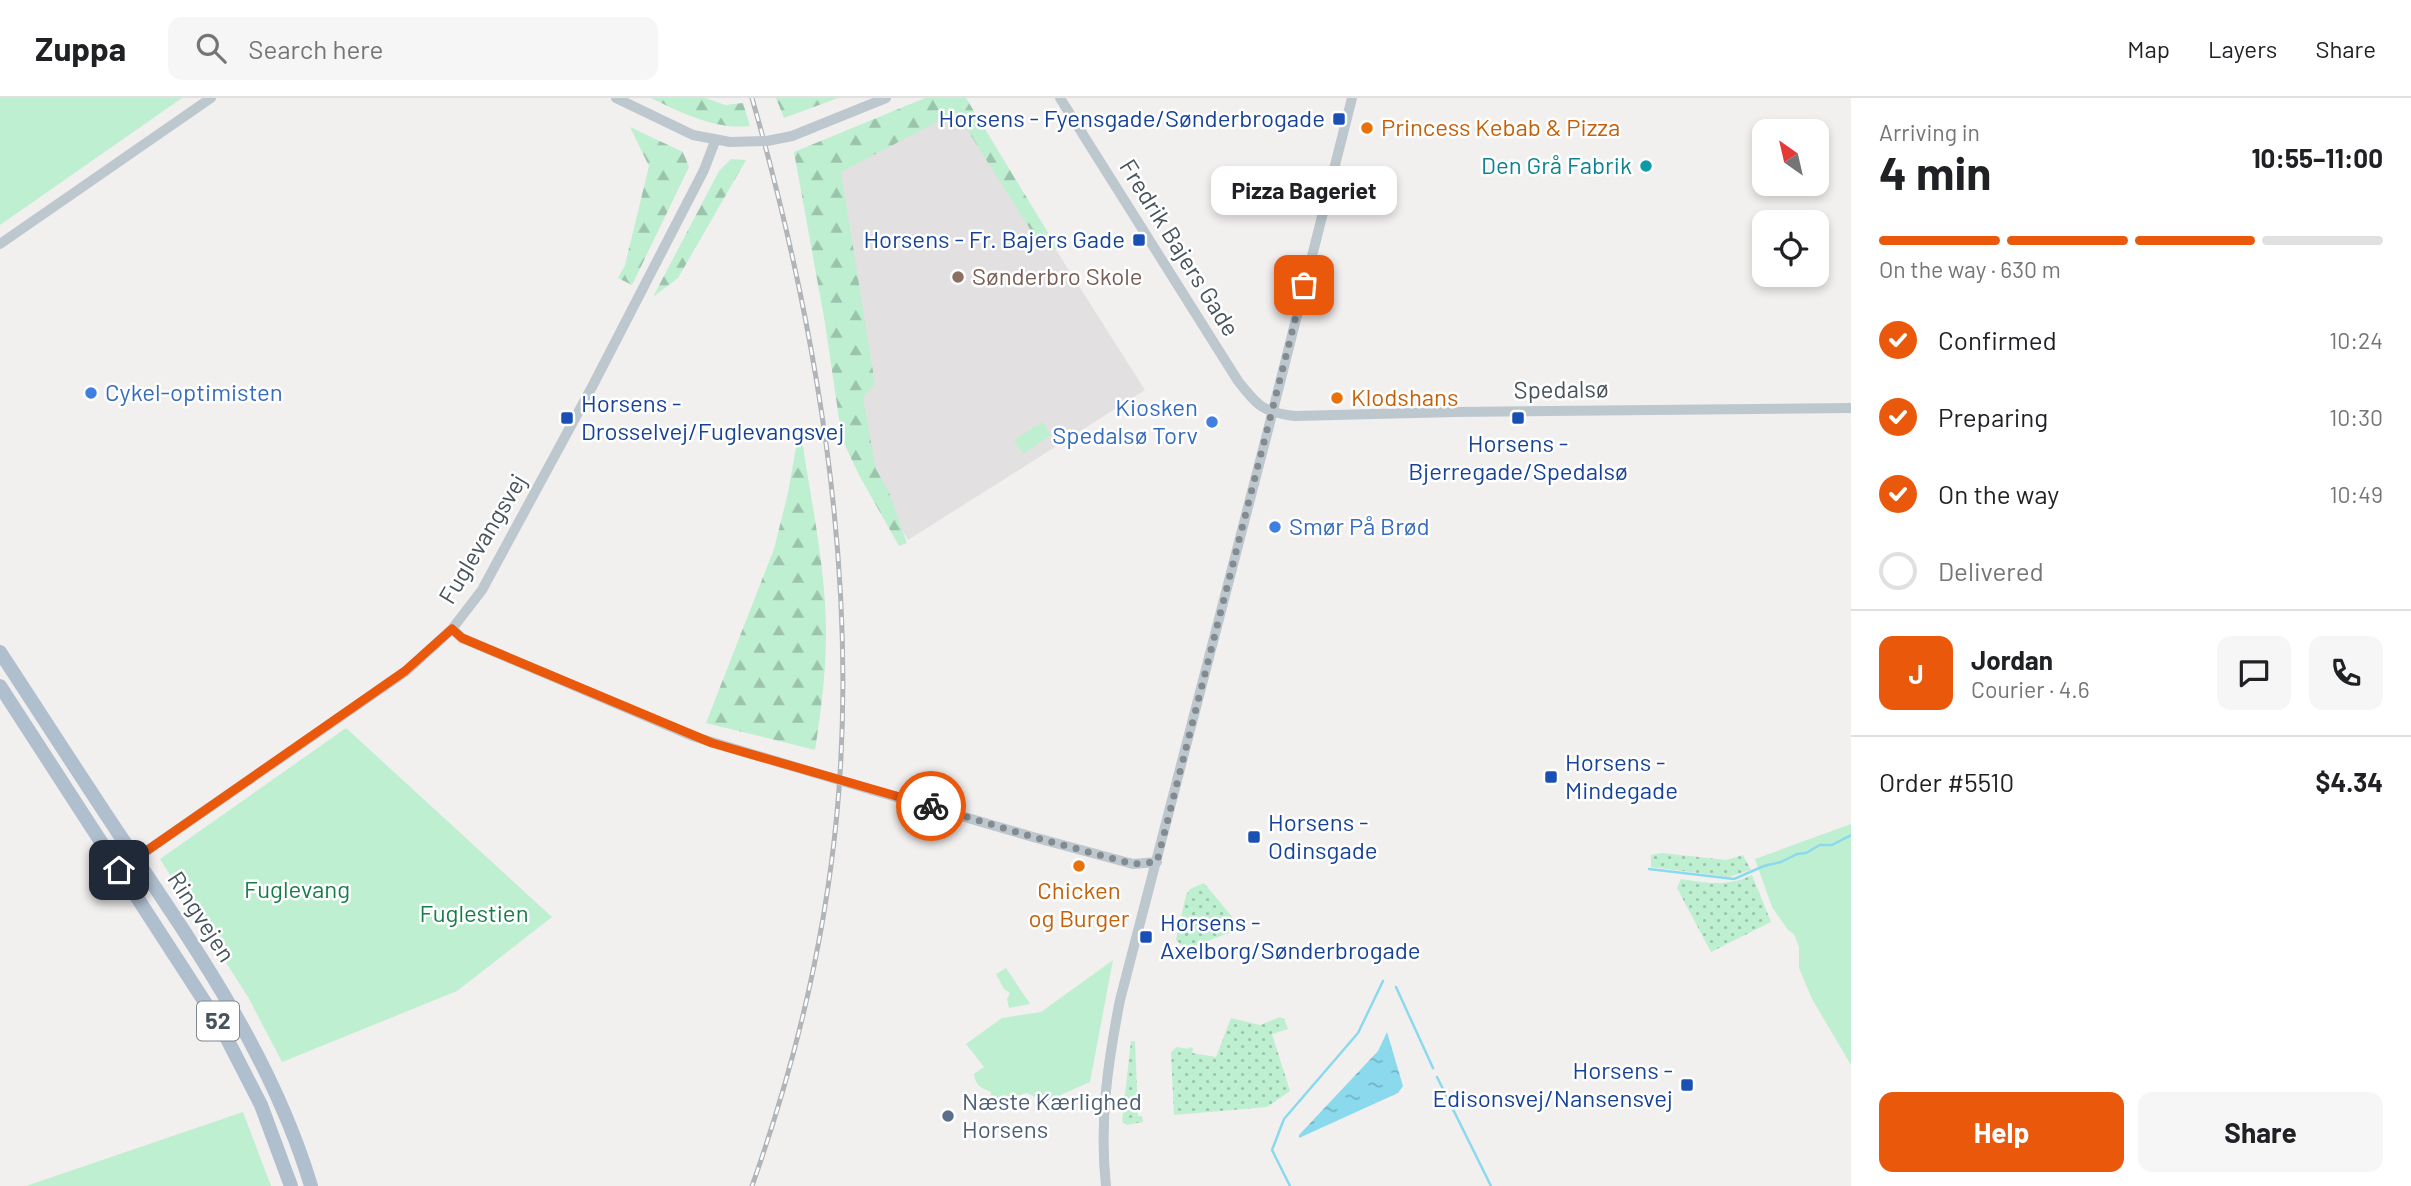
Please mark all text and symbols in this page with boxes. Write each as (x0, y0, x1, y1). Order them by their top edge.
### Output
search box (168, 17, 658, 80)
text: Zuppa (35, 28, 126, 68)
icon: search (192, 29, 230, 67)
text: Search here (248, 33, 383, 64)
text: Map (2127, 34, 2170, 63)
text: Layers (2208, 34, 2277, 63)
text: Share (2315, 34, 2376, 63)
place label: Horsens - Fyensgade/Sønderbrogade (938, 103, 1325, 132)
marker: Horsens - Fyensgade/Sønderbrogade (1331, 111, 1347, 127)
place label: Princess Kebab & Pizza (1381, 112, 1620, 141)
text: Arriving in (1879, 118, 1980, 146)
north arrow (1752, 119, 1829, 196)
map controls (1752, 119, 1829, 287)
marker: Princess Kebab & Pizza (1359, 120, 1375, 136)
text: 10:55–11:00 (2251, 142, 2383, 173)
text: 4 min (1879, 144, 1991, 199)
place label: Den Grå Fabrik (1481, 150, 1632, 179)
street label: Fredrik Bajers Gade (1114, 153, 1246, 341)
marker: Den Grå Fabrik (1638, 158, 1654, 174)
callout: Pizza Bageriet (1211, 166, 1397, 215)
text: Pizza Bageriet (1232, 176, 1376, 204)
button: locate (1752, 210, 1829, 287)
place label: Horsens - Fr. Bajers Gade (863, 224, 1125, 253)
marker: Horsens - Fr. Bajers Gade (1131, 232, 1147, 248)
pin (1274, 255, 1334, 315)
text: On the way · 630 m (1879, 255, 2061, 283)
place label: Sønderbro Skole (972, 261, 1143, 290)
icon: bag (1285, 266, 1323, 304)
marker: Sønderbro Skole (950, 269, 966, 285)
icon: check (1879, 321, 1917, 359)
text: Confirmed (1938, 324, 2057, 355)
text: 10:24 (2329, 326, 2383, 354)
street label: Spedalsø (1513, 373, 1609, 404)
place label: Cykel-optimisten (105, 377, 283, 406)
place label: Klodshans (1351, 382, 1459, 411)
marker: Cykel-optimisten (83, 385, 99, 401)
place label: Horsens - Drosselvej/Fuglevangsvej (581, 388, 844, 445)
marker: Klodshans (1329, 390, 1345, 406)
place label: Kiosken Spedalsø Torv (1052, 392, 1198, 449)
icon: check (1879, 398, 1917, 436)
text: Preparing (1938, 401, 2048, 432)
text: 10:30 (2329, 403, 2383, 431)
marker: Horsens - Drosselvej/Fuglevangsvej (559, 410, 575, 426)
marker: Horsens - Bjerregade/Spedalsø (1510, 410, 1526, 426)
marker: Kiosken Spedalsø Torv (1204, 414, 1220, 430)
place label: Horsens - Bjerregade/Spedalsø (1408, 428, 1628, 485)
street label: Fuglevangsvej (432, 468, 532, 608)
icon: check (1879, 475, 1917, 513)
text: On the way (1938, 478, 2059, 509)
text: 10:49 (2330, 480, 2383, 508)
place label: Smør På Brød (1289, 511, 1430, 540)
marker: Smør På Brød (1267, 519, 1283, 535)
text: Delivered (1938, 555, 2044, 586)
button: chat (2217, 636, 2291, 710)
button: phone (2309, 636, 2383, 710)
text: Jordan (1971, 644, 2053, 675)
text: J (1908, 658, 1924, 689)
text: Courier · 4.6 (1971, 675, 2090, 703)
place label: Horsens - Mindegade (1565, 747, 1678, 804)
text: Order #5510 (1879, 766, 2014, 797)
text: $4.34 (2316, 766, 2383, 797)
marker: Horsens - Mindegade (1543, 769, 1559, 785)
courier (896, 771, 966, 841)
icon: bike (912, 787, 950, 825)
place label: Horsens - Odinsgade (1268, 807, 1378, 864)
marker: Horsens - Odinsgade (1246, 829, 1262, 845)
pin (89, 840, 149, 900)
icon: home (100, 851, 138, 889)
marker: Chicken og Burger (1071, 858, 1087, 874)
street label: Ringvejen (162, 866, 242, 967)
park label: Fuglevang (244, 874, 350, 903)
place label: Chicken og Burger (1028, 875, 1130, 932)
park label: Fuglestien (419, 898, 529, 927)
place label: Horsens - Axelborg/Sønderbrogade (1160, 907, 1421, 964)
marker: Horsens - Axelborg/Sønderbrogade (1138, 929, 1154, 945)
road number: 52 (197, 1002, 239, 1040)
place label: Horsens - Edisonsvej/Nansensvej (1432, 1055, 1673, 1112)
marker: Horsens - Edisonsvej/Nansensvej (1679, 1077, 1695, 1093)
place label: Næste Kærlighed Horsens (962, 1086, 1142, 1143)
button: Help (1879, 1092, 2124, 1172)
button: Share (2138, 1092, 2383, 1172)
marker: Næste Kærlighed Horsens (940, 1108, 956, 1124)

